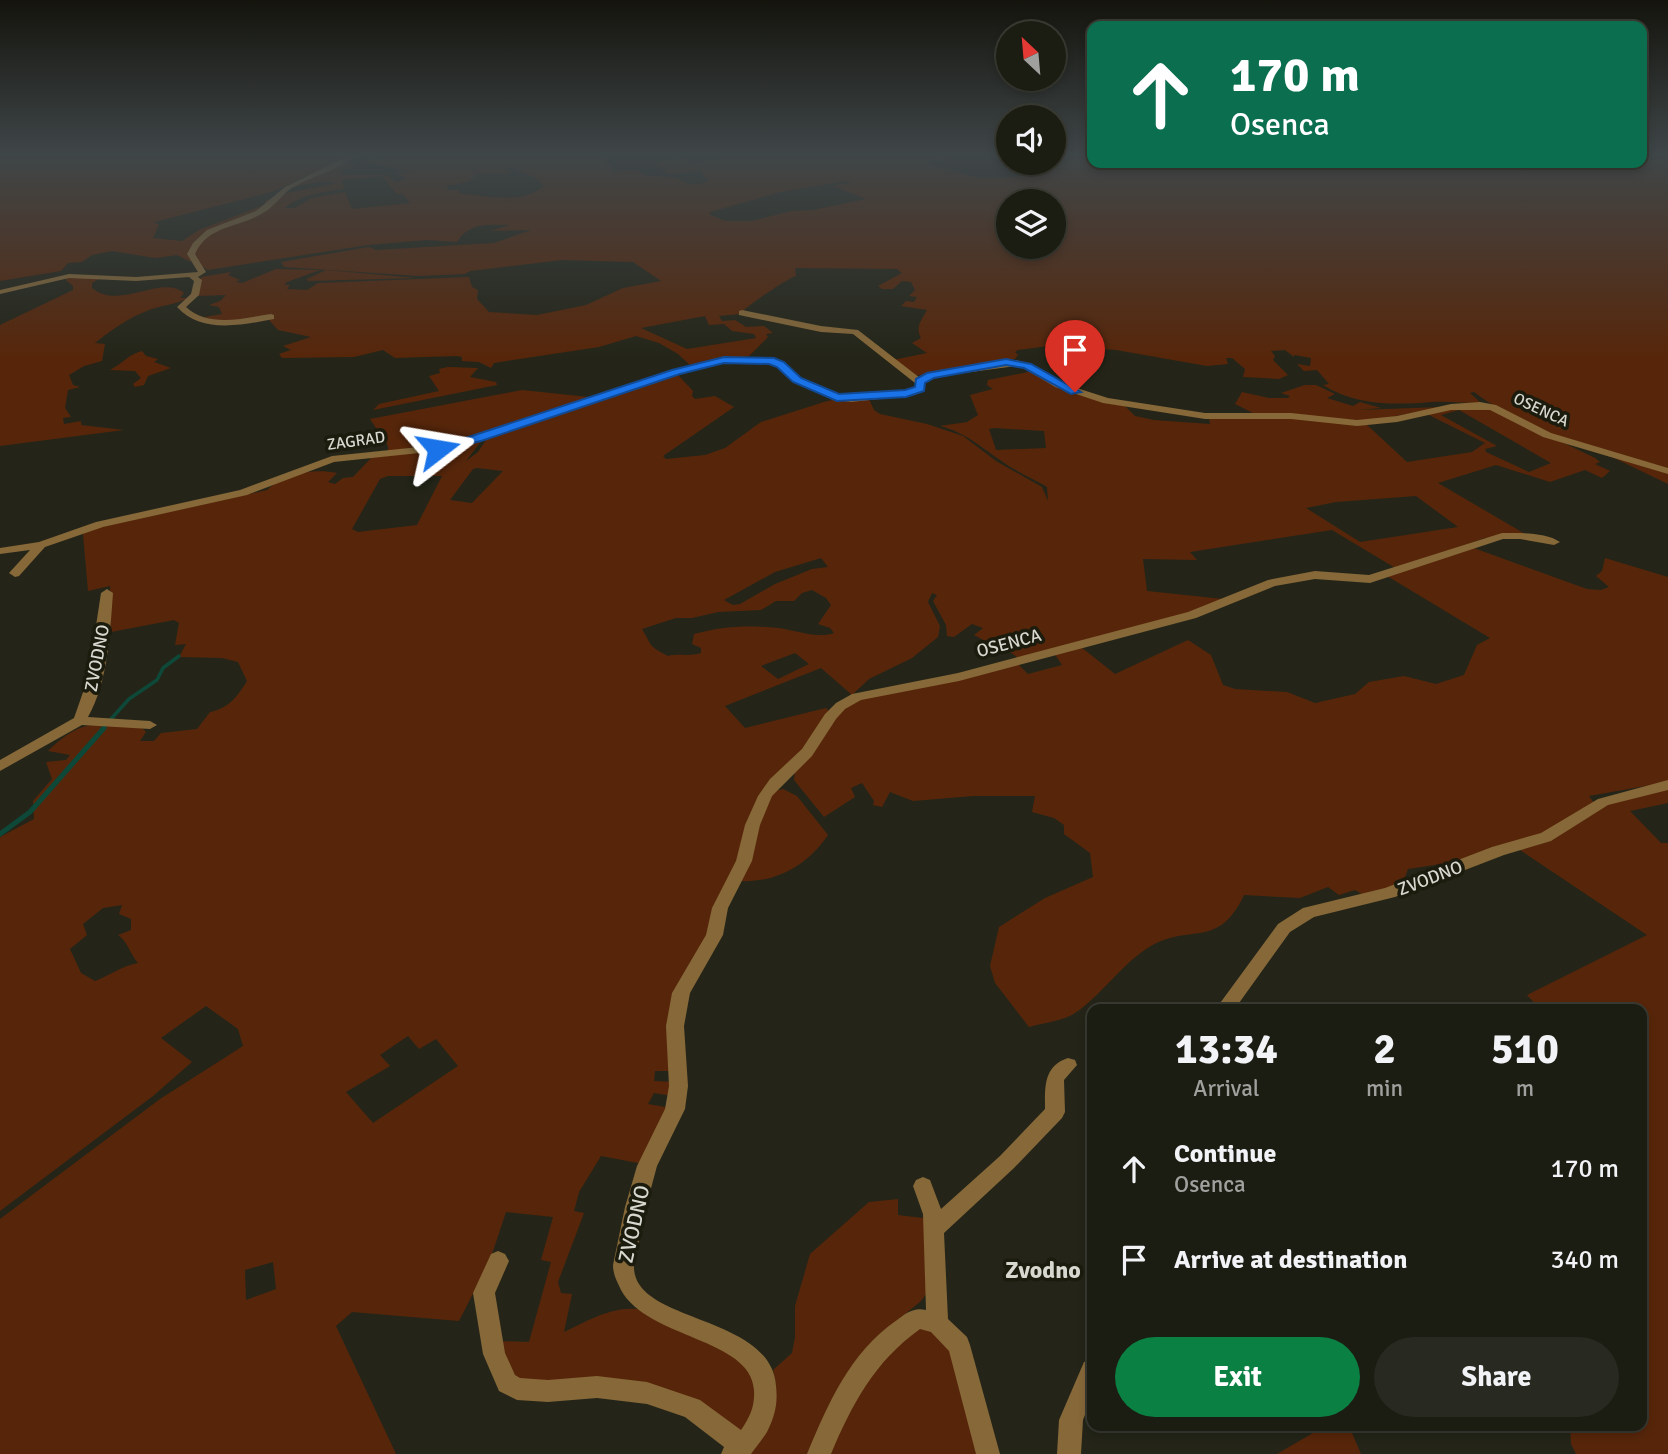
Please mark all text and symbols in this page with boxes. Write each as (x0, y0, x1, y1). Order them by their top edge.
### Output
north arrow (996, 21, 1066, 91)
map controls (996, 21, 1066, 259)
text: 170 m (1230, 45, 1360, 105)
icon: ahead (1115, 49, 1206, 140)
button: sound (996, 105, 1066, 175)
text: Osenca (1230, 105, 1330, 144)
button: layers (996, 189, 1066, 259)
pin (1045, 320, 1105, 392)
icon: arrive (1056, 331, 1094, 369)
street label: OSENCA (1510, 389, 1572, 432)
position arrow (401, 412, 475, 486)
street label: ZAGRAD (326, 427, 386, 455)
street label: ZVODNO (80, 623, 114, 693)
street label: OSENCA (974, 624, 1044, 662)
street label: ZVODNO (1394, 856, 1466, 900)
text: 13:34 (1175, 1024, 1278, 1075)
text: 2 (1373, 1024, 1396, 1075)
text: 510 (1491, 1024, 1559, 1075)
text: Arrival (1193, 1074, 1260, 1103)
text: min (1366, 1074, 1403, 1103)
text: m (1516, 1074, 1534, 1103)
text: Continue (1174, 1138, 1276, 1170)
icon: ahead (1115, 1150, 1153, 1188)
text: 170 m (1550, 1153, 1619, 1185)
text: Osenca (1174, 1170, 1246, 1199)
street label: ZVODNO (612, 1183, 656, 1265)
icon: arrive (1115, 1241, 1153, 1279)
text: Arrive at destination (1174, 1244, 1407, 1276)
text: 340 m (1550, 1244, 1619, 1276)
district label: Zvodno (1005, 1255, 1081, 1285)
button: Exit (1115, 1337, 1360, 1417)
button: Share (1374, 1337, 1619, 1417)

